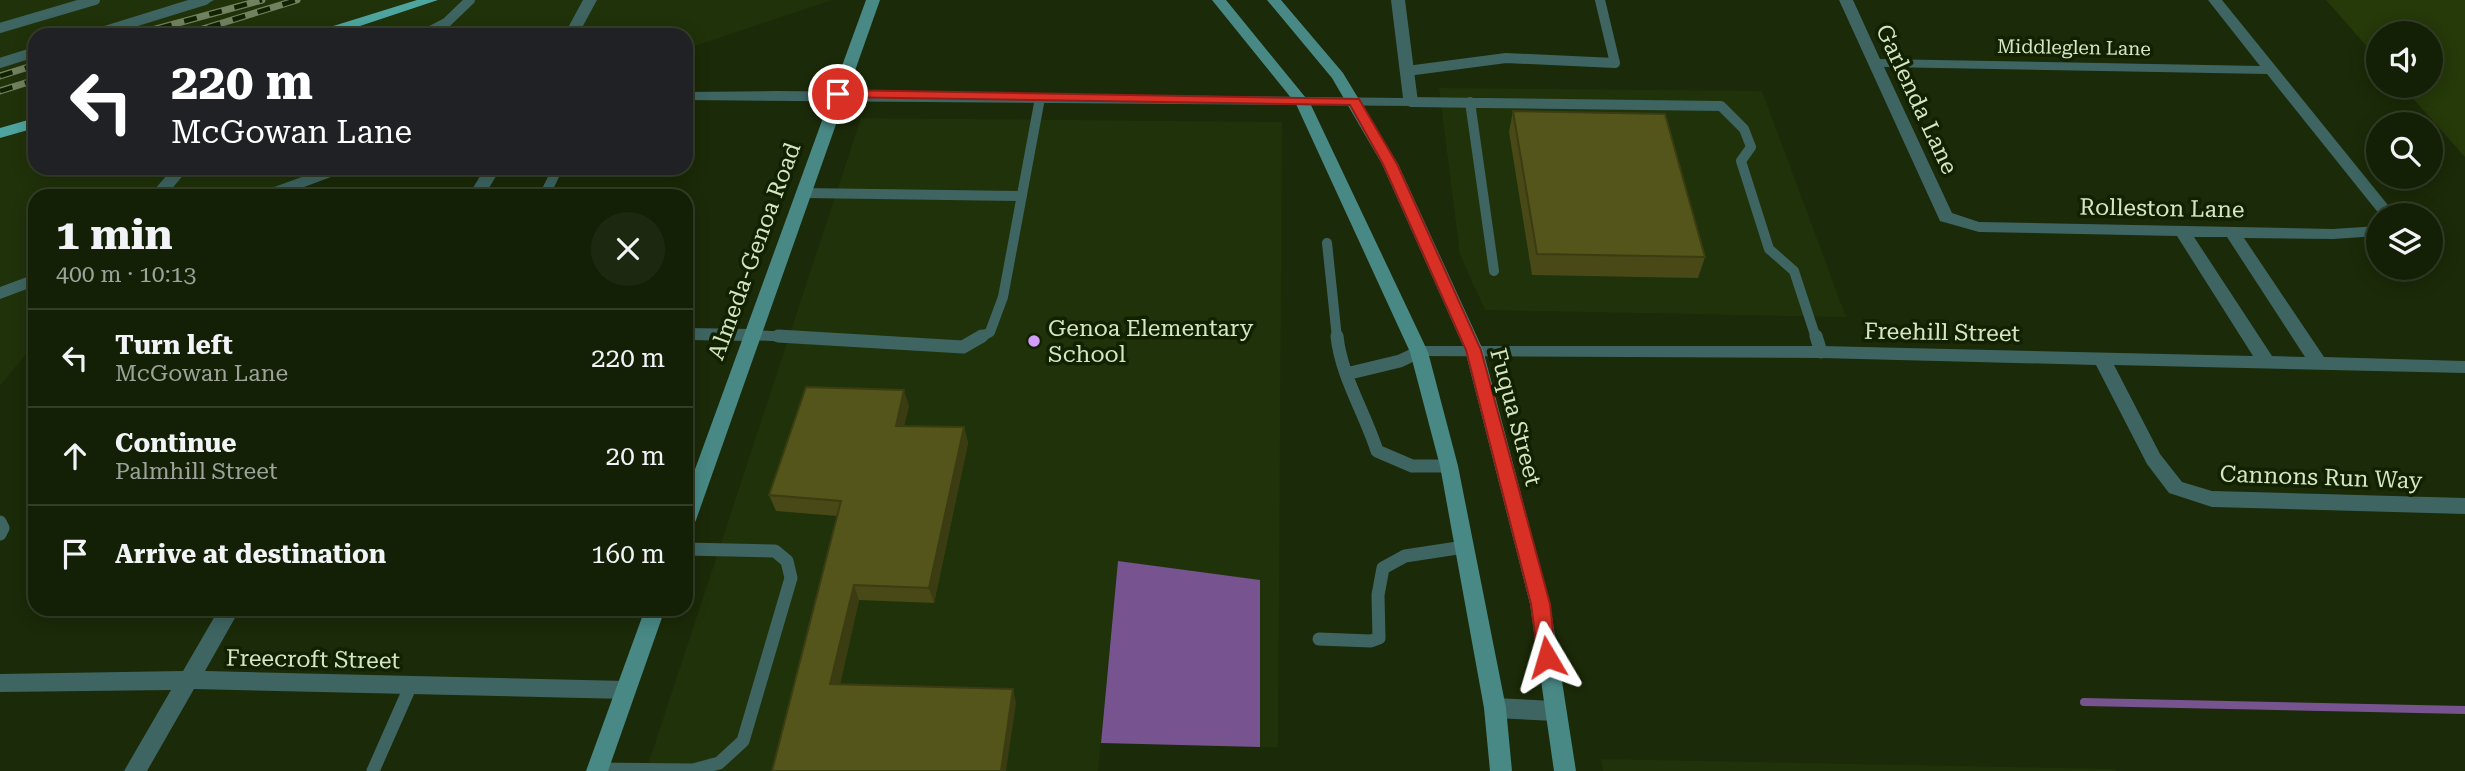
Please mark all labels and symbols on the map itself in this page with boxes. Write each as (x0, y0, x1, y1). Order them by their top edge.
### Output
street label: Garlenda Lane (1870, 20, 1963, 178)
street label: Middleglen Lane (1997, 35, 2151, 60)
pin (808, 64, 868, 124)
street label: Almeda-Genoa Road (703, 139, 806, 363)
street label: Rolleston Lane (2079, 194, 2245, 223)
place label: Genoa Elementary School (1048, 315, 1254, 368)
street label: Freehill Street (1864, 318, 2021, 347)
marker: Genoa Elementary School (1026, 333, 1042, 349)
street label: Fuqua Street (1484, 345, 1547, 489)
street label: Cannons Run Way (2219, 460, 2423, 495)
position arrow (1510, 620, 1584, 694)
street label: Freecroft Street (226, 644, 401, 675)

